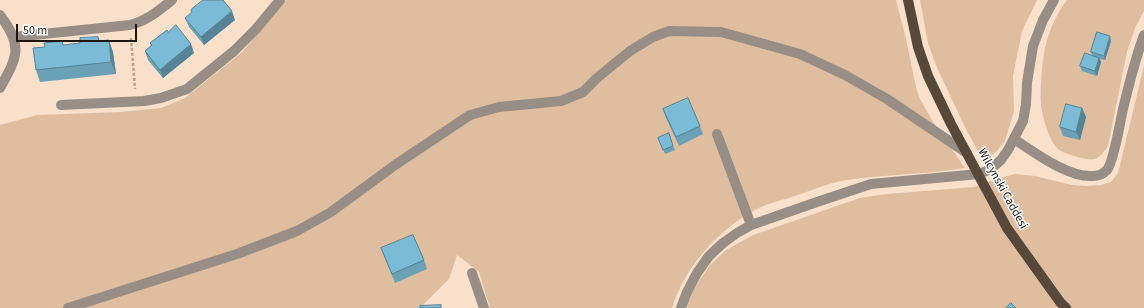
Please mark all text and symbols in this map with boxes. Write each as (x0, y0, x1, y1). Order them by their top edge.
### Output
scale bar (18, 16, 139, 42)
text: 50 m (23, 22, 47, 39)
street label: Wilcynski Caddesi (974, 146, 1030, 232)

